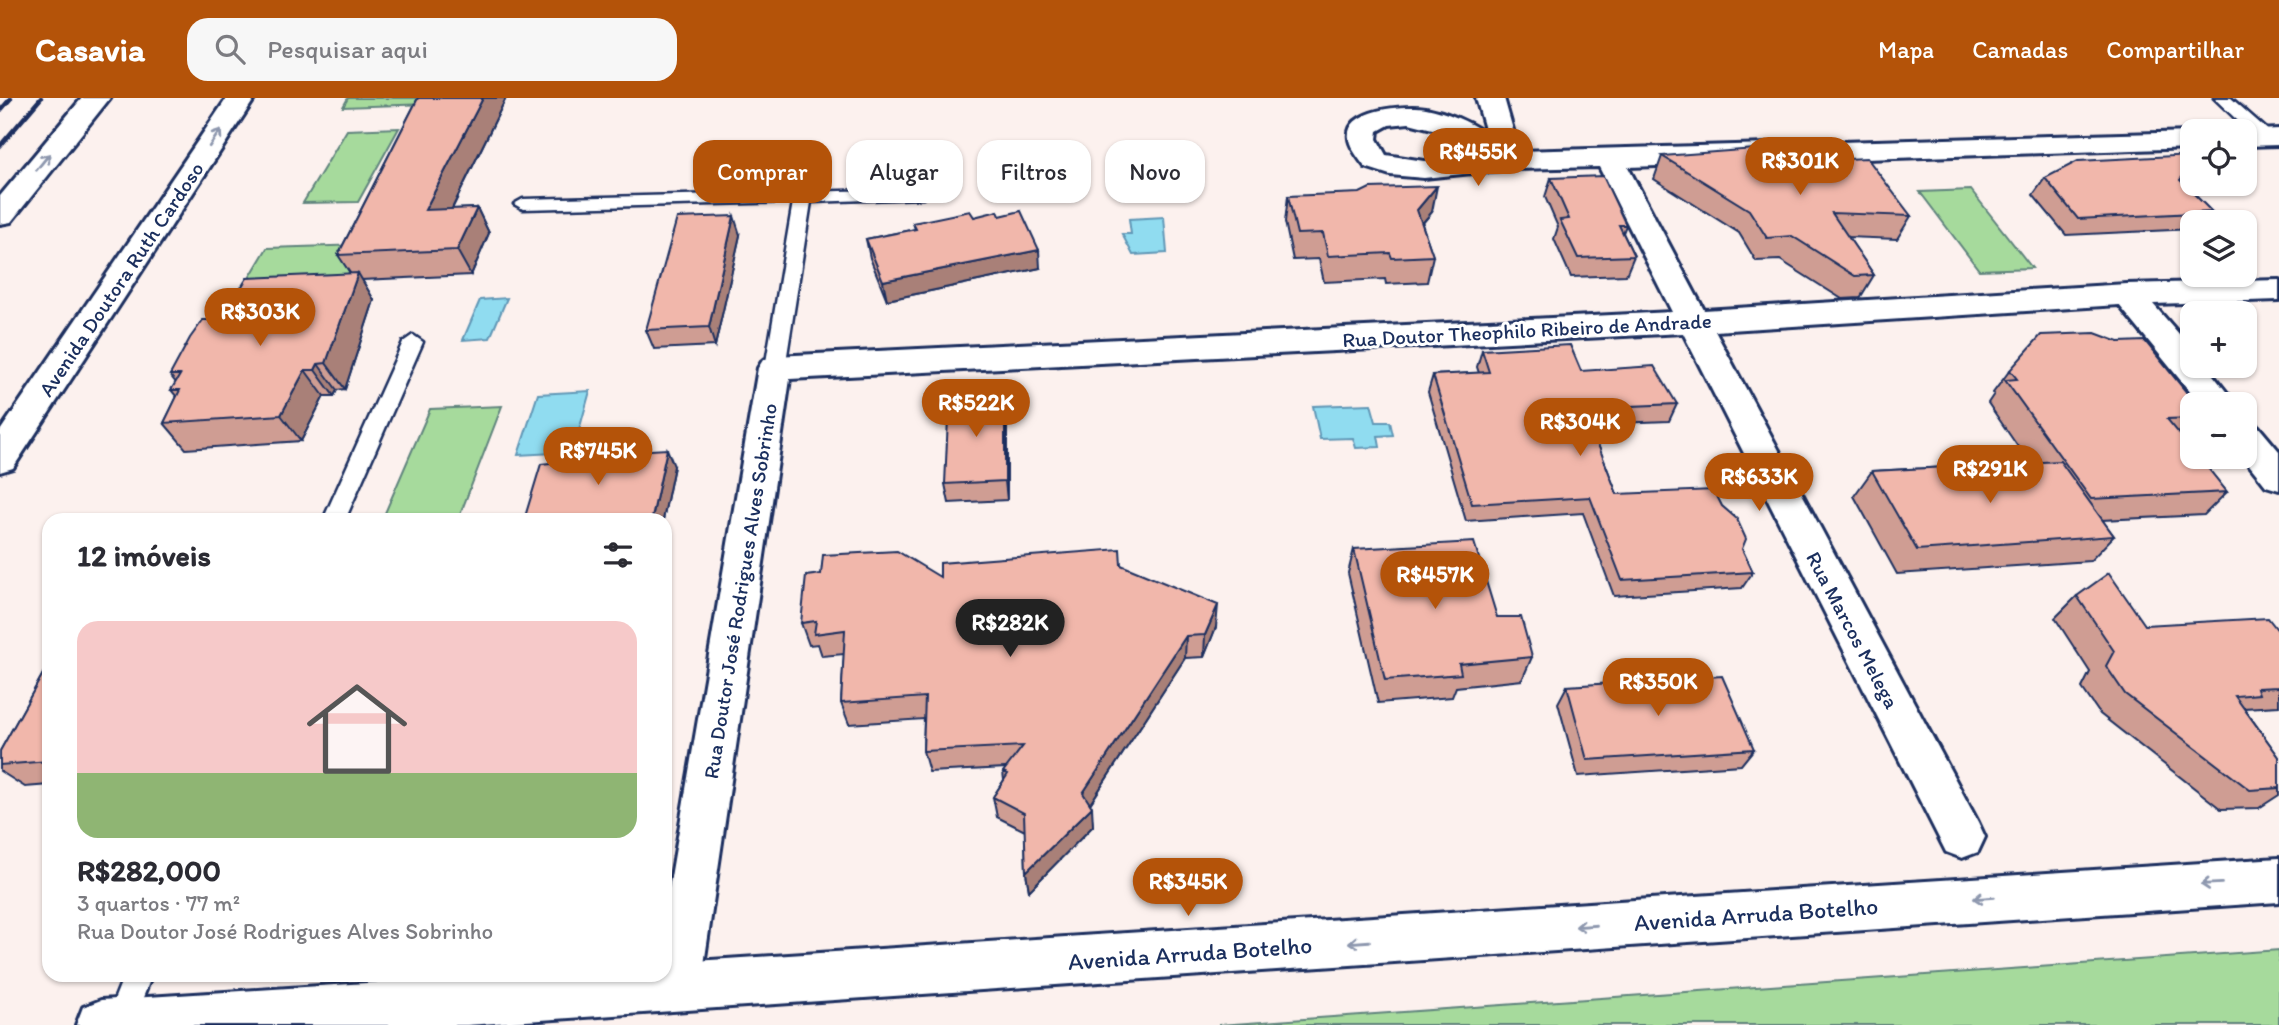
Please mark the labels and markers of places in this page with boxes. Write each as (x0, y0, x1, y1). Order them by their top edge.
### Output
pin: R$455K (1421, 129, 1535, 188)
pin: R$301K (1743, 138, 1857, 197)
pin: R$303K (203, 288, 317, 348)
pin: R$522K (919, 380, 1033, 439)
pin: R$304K (1523, 398, 1637, 458)
pin: R$745K (541, 428, 655, 487)
pin: R$291K (1933, 446, 2047, 505)
pin: R$633K (1702, 454, 1816, 513)
pin: R$457K (1378, 552, 1492, 611)
pin: R$282K (953, 600, 1067, 659)
pin: R$350K (1601, 658, 1715, 718)
pin: R$345K (1131, 858, 1245, 918)

